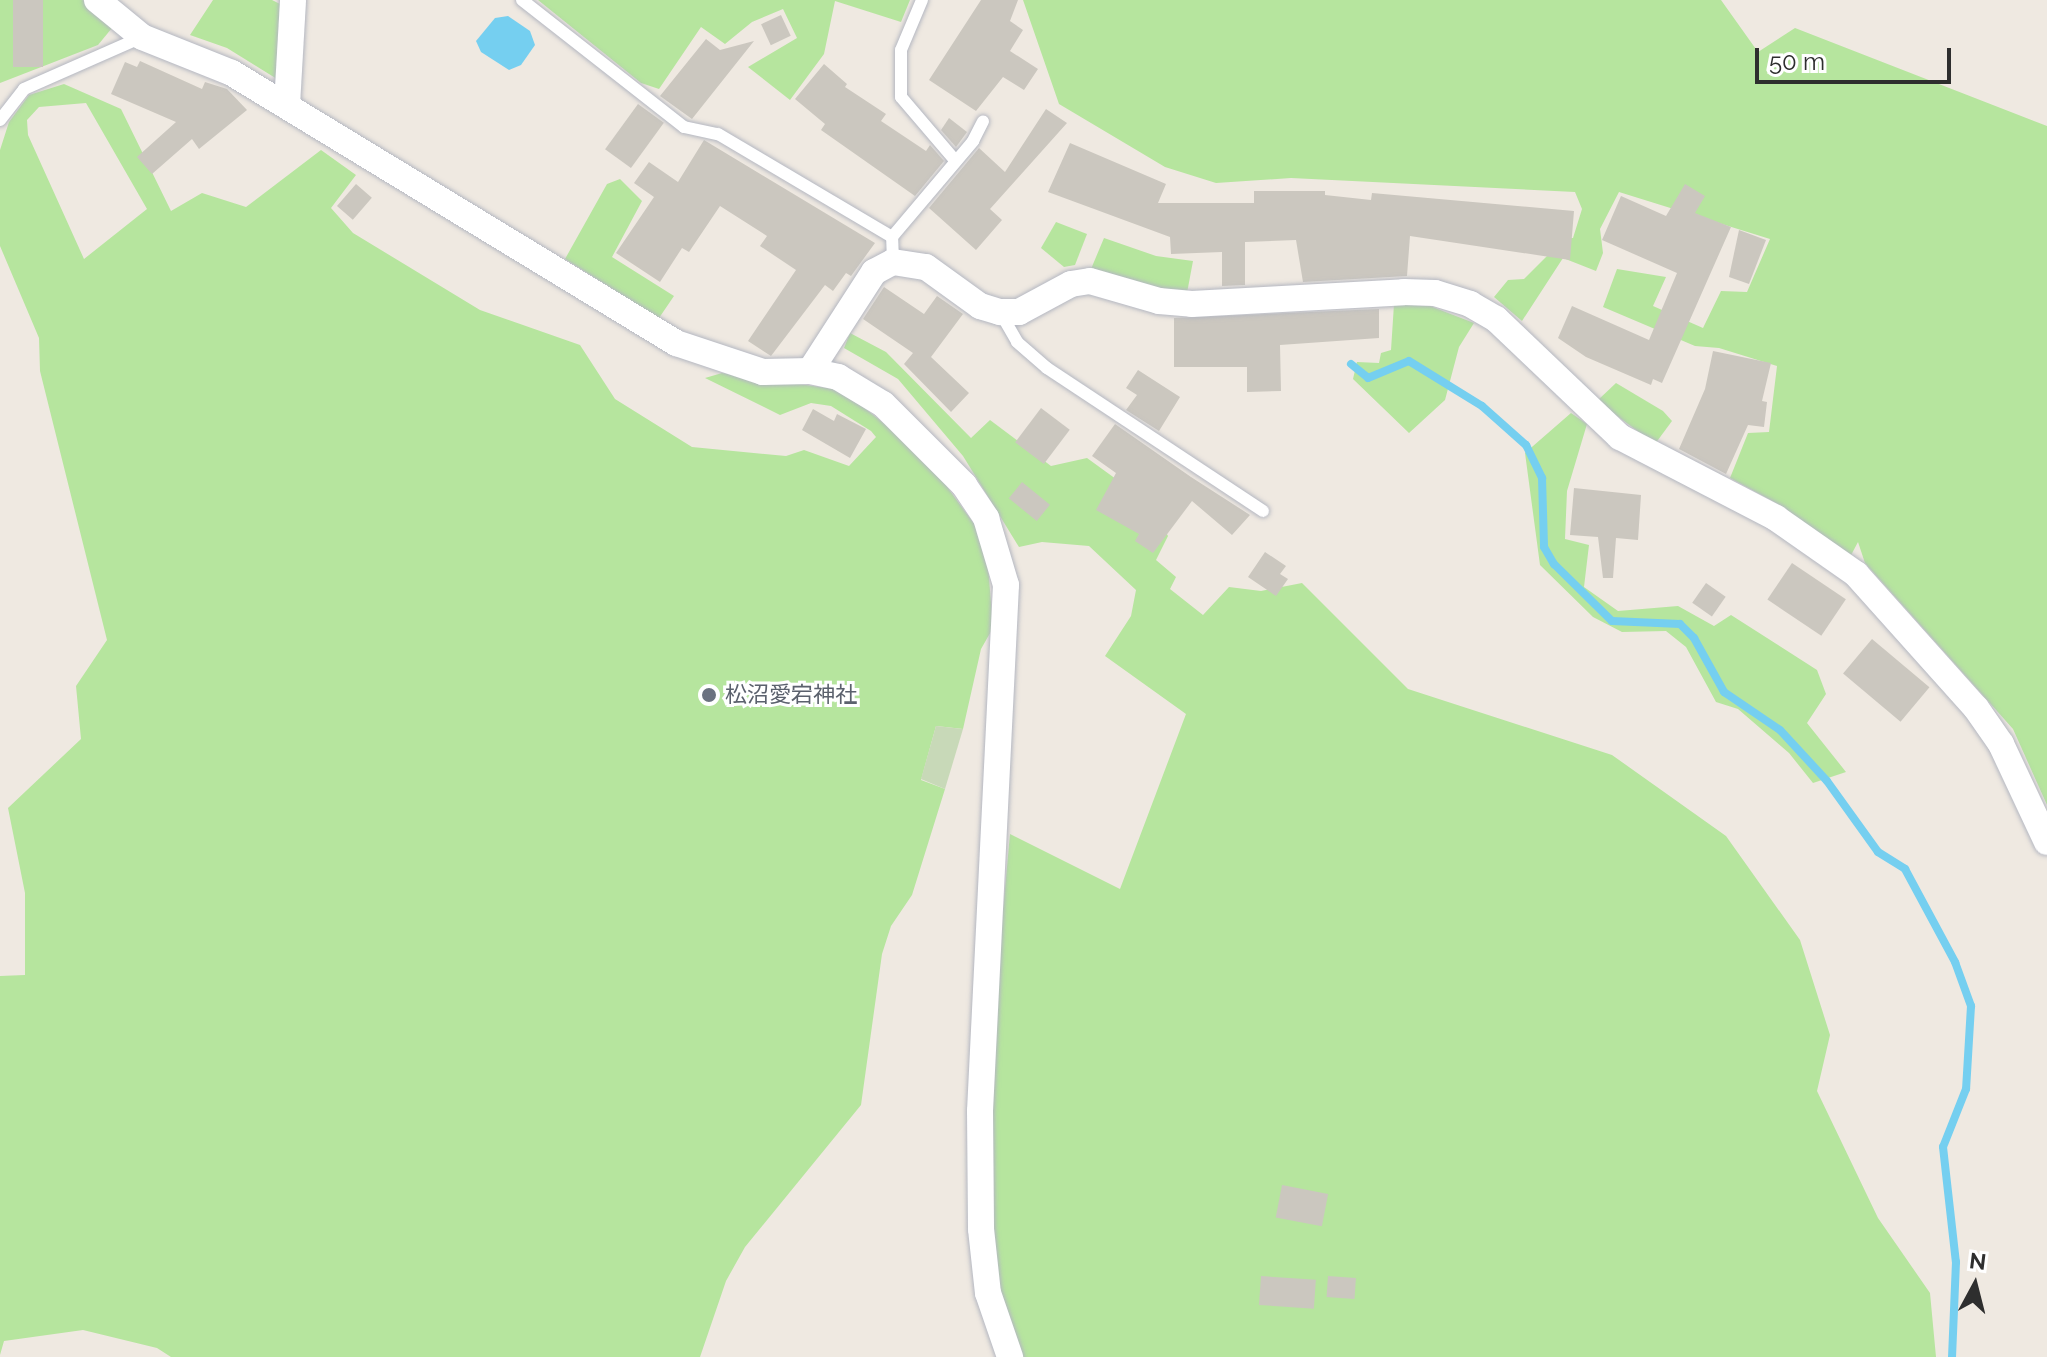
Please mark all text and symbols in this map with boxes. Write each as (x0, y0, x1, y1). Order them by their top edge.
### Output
scale bar (1759, 32, 1955, 82)
text: 50 m (1769, 47, 1825, 76)
place label: 松沼愛宕神社 (725, 682, 857, 708)
marker: 松沼愛宕神社 (700, 686, 718, 704)
north arrow (1935, 1245, 2015, 1325)
text: N (1968, 1247, 1988, 1275)

